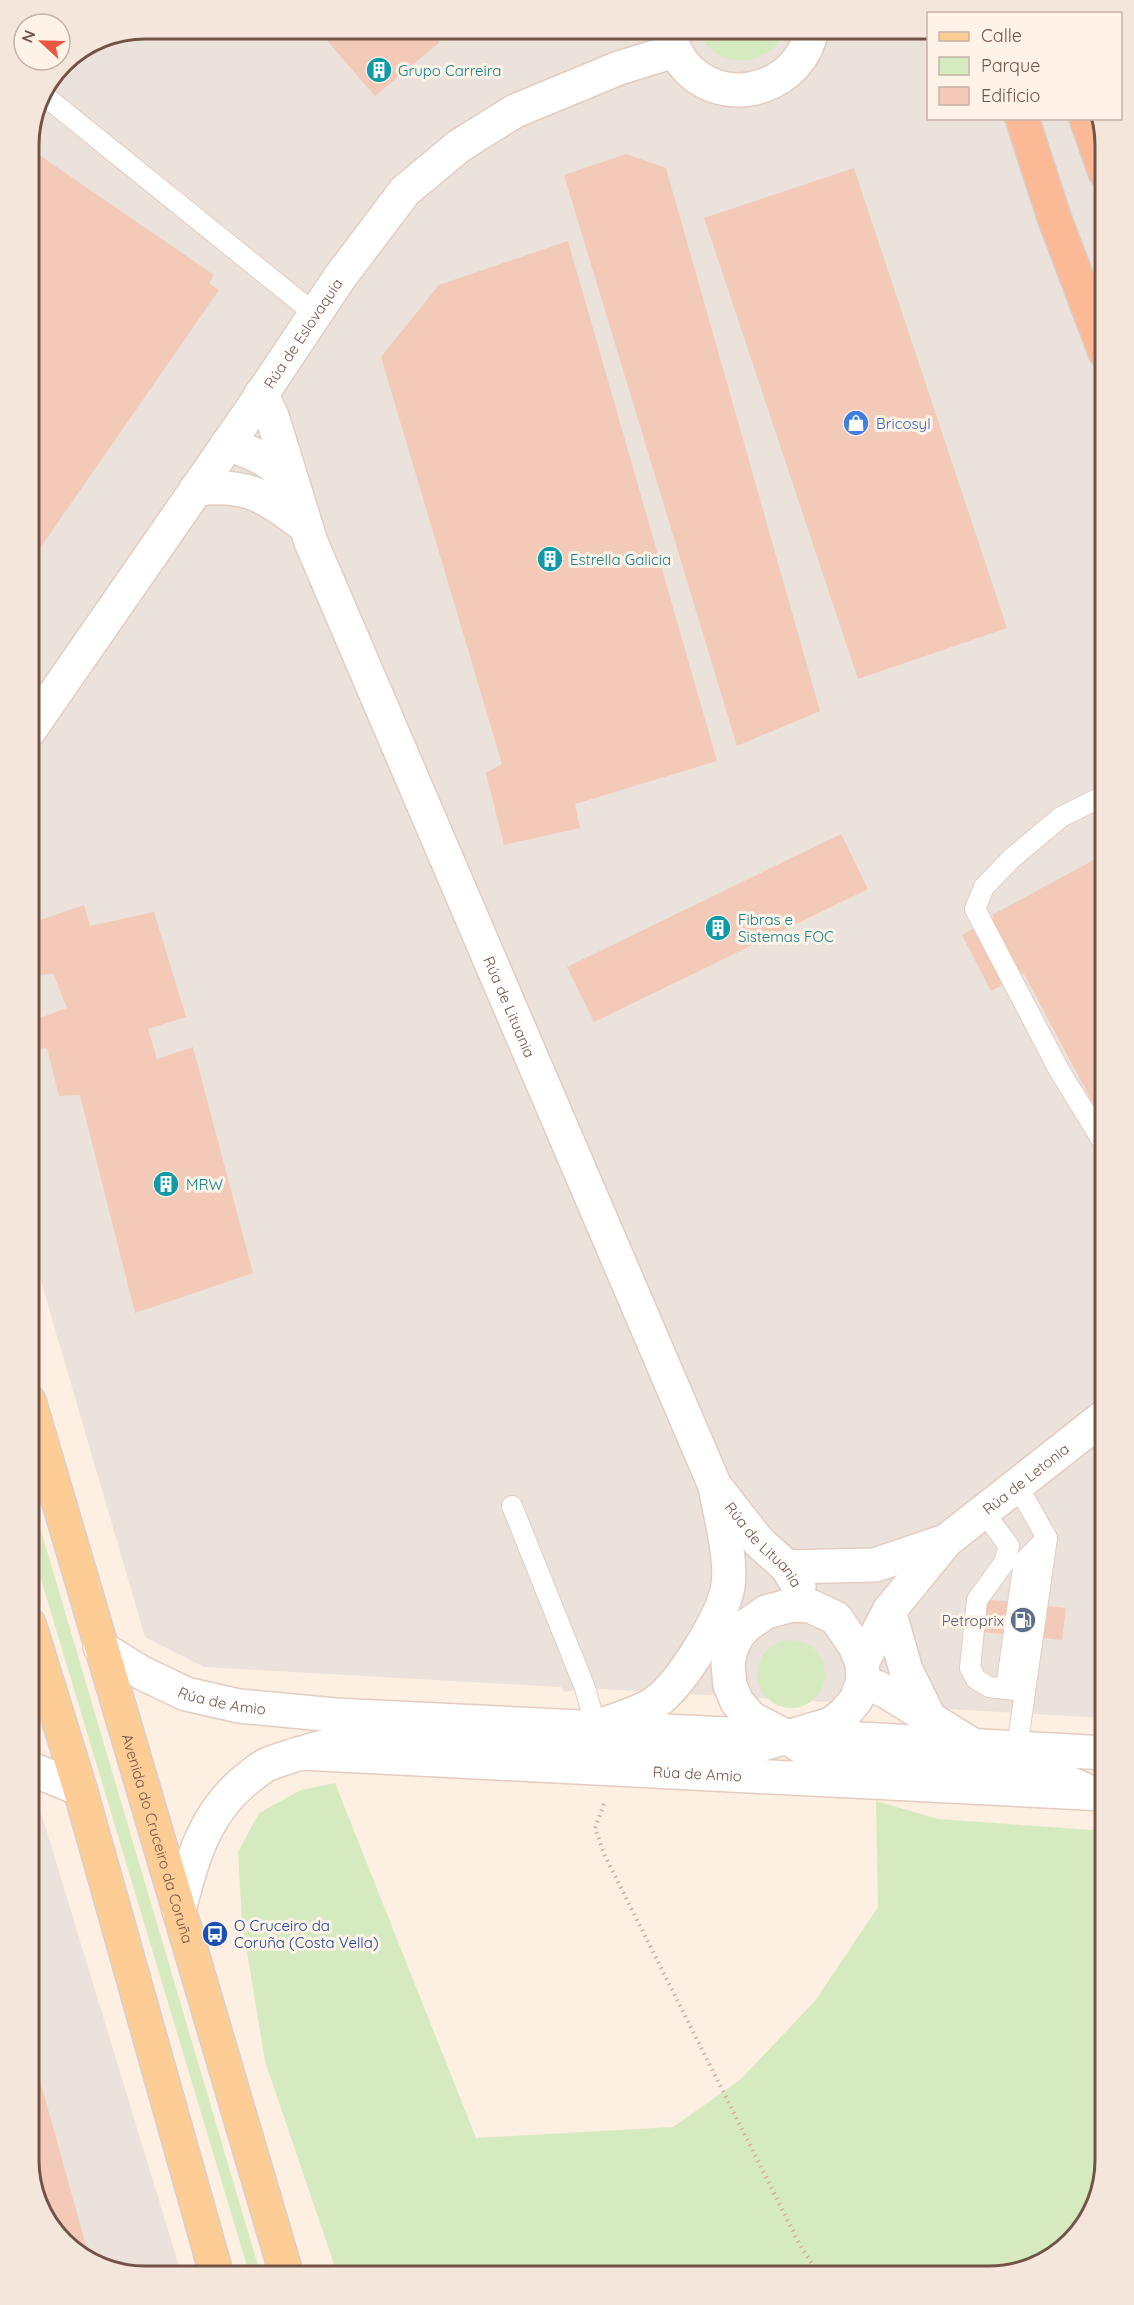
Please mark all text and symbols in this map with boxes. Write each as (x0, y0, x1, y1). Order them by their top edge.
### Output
north arrow (12, 12, 72, 72)
legend (927, 12, 1122, 120)
text: Calle (981, 24, 1022, 47)
text: N (17, 27, 40, 46)
text: Parque (981, 54, 1040, 77)
building icon: Grupo Carreira (364, 55, 394, 85)
place label: Grupo Carreira (398, 61, 501, 80)
text: Edificio (981, 84, 1040, 107)
street label: Rúa de Eslovaquia (259, 274, 346, 392)
shop icon: Bricosyl (841, 408, 871, 438)
place label: Bricosyl (876, 414, 931, 433)
building icon: Estrella Galicia (535, 544, 565, 574)
place label: Estrella Galicia (570, 550, 671, 569)
place label: Fibras e Sistemas FOC (738, 910, 834, 946)
building icon: Fibras e Sistemas FOC (703, 913, 733, 943)
street label: Rúa de Lituania (480, 953, 540, 1060)
building icon: MRW (151, 1169, 181, 1199)
place label: MRW (186, 1175, 223, 1194)
street label: Rúa de Letonia (978, 1439, 1073, 1518)
street label: Rúa de Lituania (721, 1498, 806, 1591)
fuel station icon: Petroprix (1008, 1605, 1038, 1635)
place label: Petroprix (942, 1611, 1004, 1630)
street label: Rúa de Amio (175, 1682, 267, 1718)
street label: Avenida do Cruceiro da Coruña (118, 1731, 198, 1945)
street label: Rúa de Amio (652, 1761, 742, 1785)
place label: O Cruceiro da Coruña (Costa Vella) (234, 1916, 379, 1952)
bus stop icon: O Cruceiro da Coruña (Costa Vella) (200, 1919, 230, 1949)

